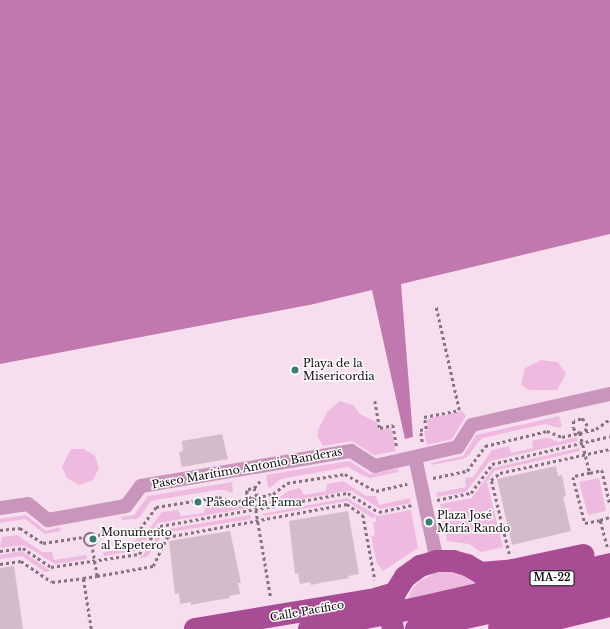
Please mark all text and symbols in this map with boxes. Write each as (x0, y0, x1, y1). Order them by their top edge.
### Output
place label: Playa de la Misericordia (303, 357, 375, 383)
marker: Playa de la Misericordia (290, 365, 300, 375)
street label: Paseo Marítimo Antonio Banderas (151, 445, 343, 491)
place label: Paseo de la Fama (206, 495, 302, 509)
marker: Paseo de la Fama (193, 497, 203, 507)
place label: Plaza José María Rando (437, 509, 510, 535)
marker: Plaza José María Rando (424, 517, 434, 527)
place label: Monumento al Espetero (101, 526, 172, 552)
marker: Monumento al Espetero (88, 534, 98, 544)
road number: MA-22 (529, 570, 575, 586)
street label: Calle Pacífico (269, 598, 345, 624)

